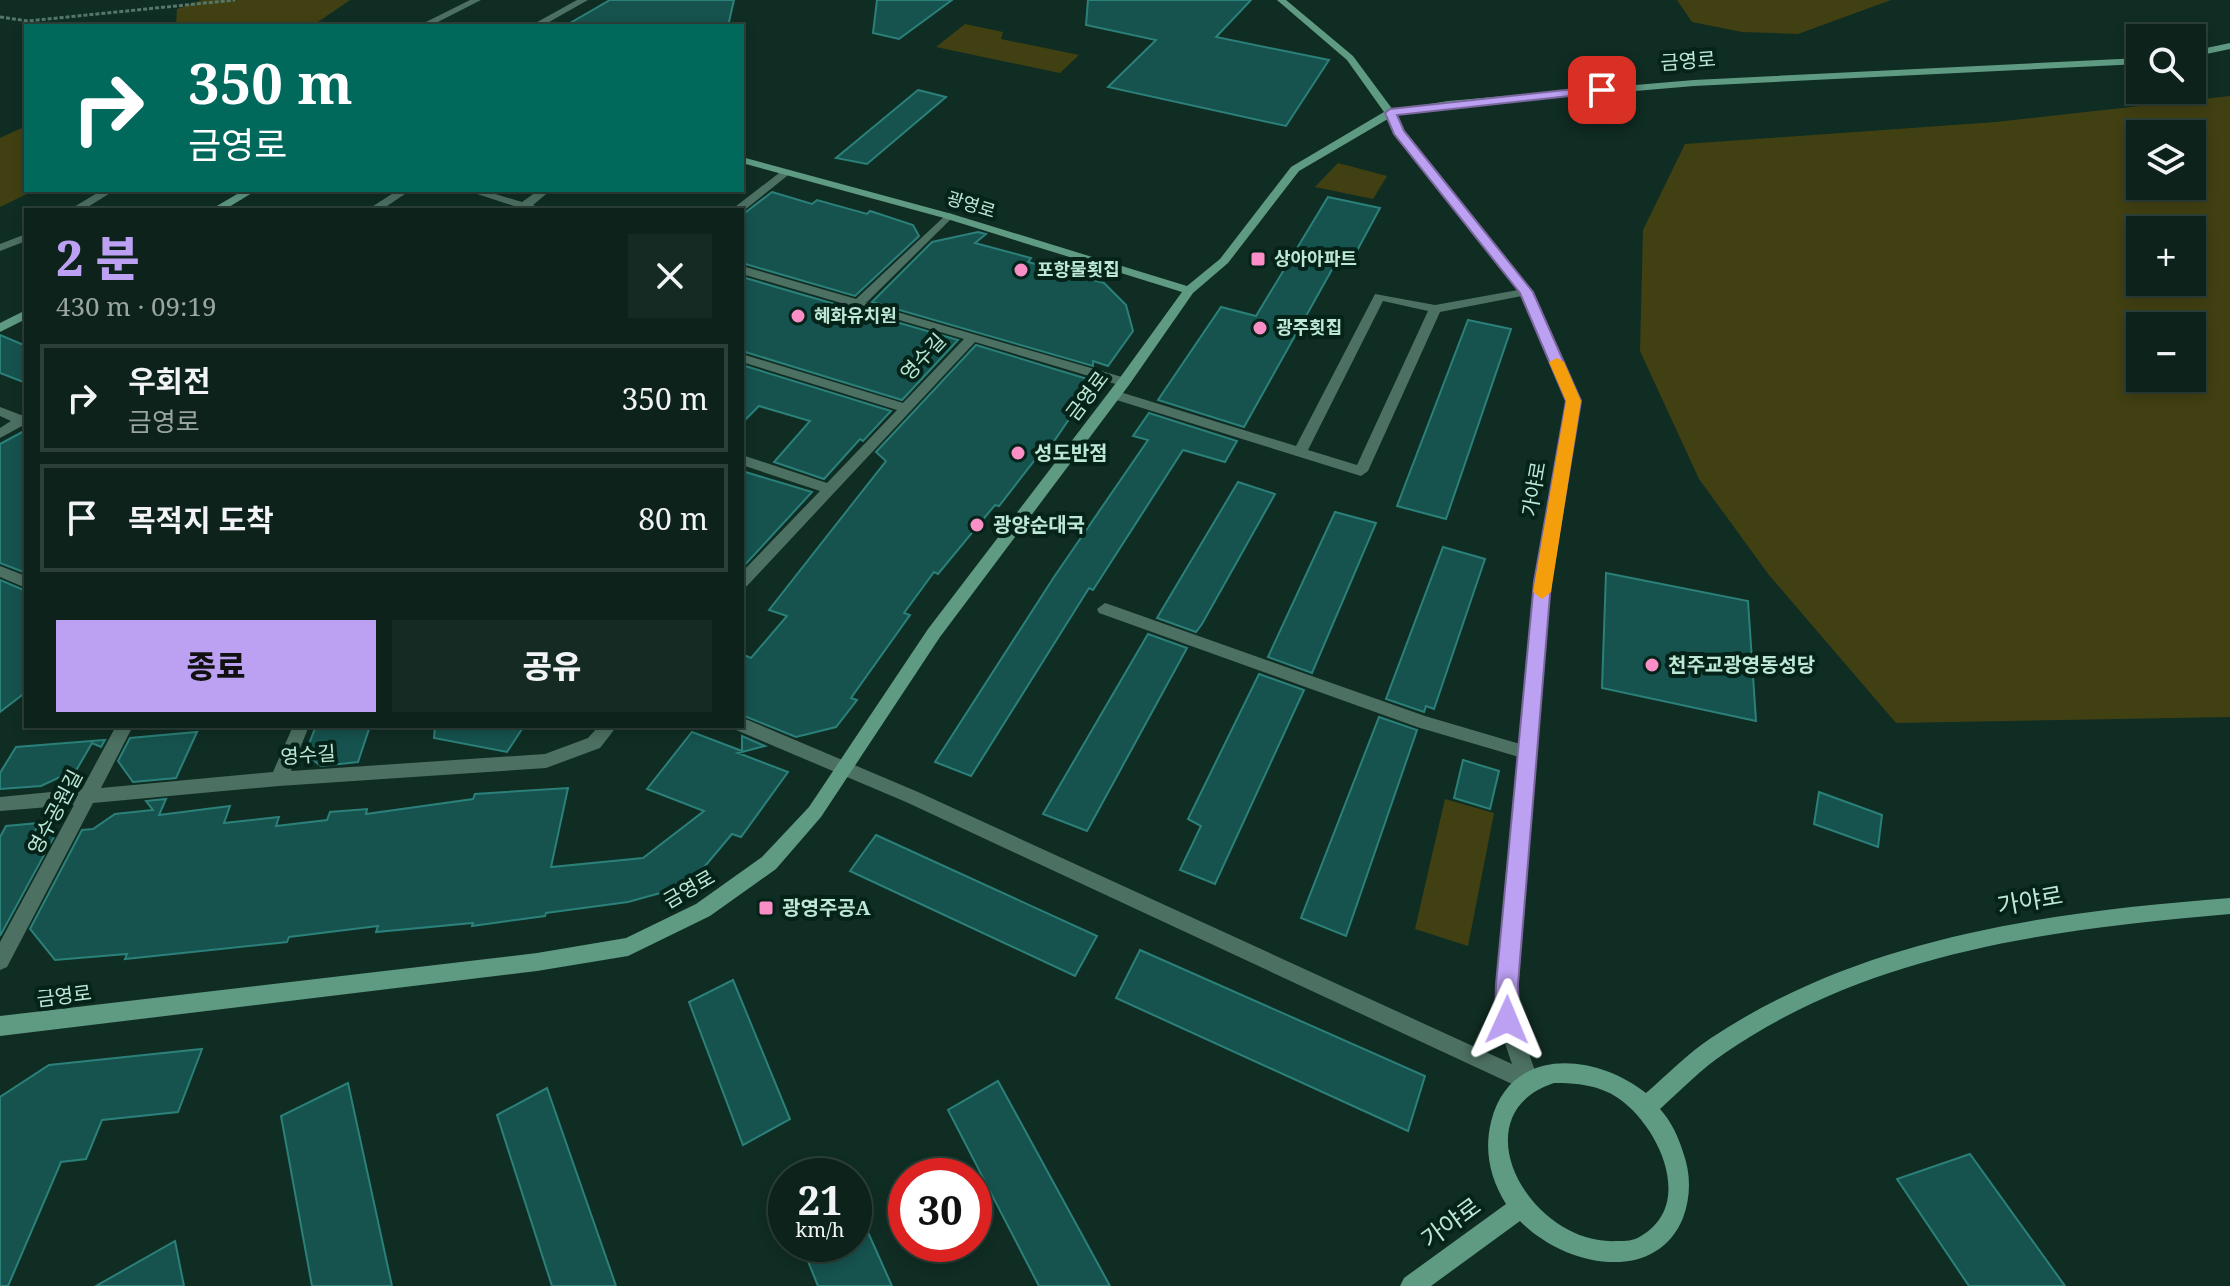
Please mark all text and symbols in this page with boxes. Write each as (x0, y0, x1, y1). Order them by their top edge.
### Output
map controls (2126, 24, 2206, 392)
button: search (2126, 24, 2206, 104)
text: 350 m (188, 44, 353, 120)
street label: 금영로 (1659, 45, 1716, 76)
icon: right (56, 56, 160, 160)
pin (1568, 56, 1636, 124)
icon: arrive (1580, 68, 1624, 112)
text: 금영로 (188, 120, 287, 169)
button: layers (2126, 120, 2206, 200)
street label: 광영로 (944, 185, 999, 223)
button: + (2126, 216, 2206, 296)
text: 2 분 (56, 225, 140, 290)
button: close (628, 234, 712, 318)
place label: 상아아파트 (1274, 246, 1357, 270)
marker: 상아아파트 (1249, 250, 1267, 268)
place label: 포항물횟집 (1037, 257, 1120, 281)
marker: 포항물횟집 (1012, 261, 1030, 279)
text: 430 m · 09:19 (56, 288, 217, 324)
place label: 혜화유치원 (814, 303, 897, 327)
marker: 혜화유치원 (789, 307, 807, 325)
button: − (2126, 312, 2206, 392)
place label: 광주횟집 (1276, 315, 1342, 339)
marker: 광주횟집 (1251, 319, 1269, 337)
street label: 영수길 (894, 327, 951, 386)
text: 우회전 (128, 360, 211, 401)
street label: 금영로 (1059, 366, 1114, 426)
icon: right (60, 376, 104, 420)
text: 350 m (622, 378, 708, 419)
text: 금영로 (128, 403, 200, 439)
place label: 성도반점 (1034, 439, 1108, 466)
marker: 성도반점 (1009, 444, 1027, 462)
street label: 가야로 (1515, 459, 1552, 518)
icon: arrive (60, 496, 104, 540)
text: 80 m (638, 498, 708, 539)
text: 목적지 도착 (128, 499, 274, 540)
place label: 광양순대국 (993, 511, 1085, 538)
marker: 광양순대국 (968, 516, 986, 534)
button: 종료 (56, 620, 376, 712)
button: 공유 (392, 620, 712, 712)
place label: 천주교광영동성당 (1668, 651, 1815, 678)
marker: 천주교광영동성당 (1643, 656, 1661, 674)
street label: 영수길 (279, 739, 336, 770)
street label: 영수공원길 (21, 765, 88, 859)
street label: 금영로 (658, 863, 719, 914)
street label: 가야로 (1994, 878, 2065, 922)
place label: 광영주공A (782, 894, 872, 921)
marker: 광영주공A (757, 899, 775, 917)
position arrow (1465, 978, 1549, 1062)
street label: 금영로 (35, 979, 93, 1012)
speed limit sign: 30 (888, 1158, 992, 1262)
text: 21 (797, 1172, 843, 1227)
street label: 가야로 (1414, 1189, 1487, 1255)
text: km/h (795, 1216, 845, 1243)

